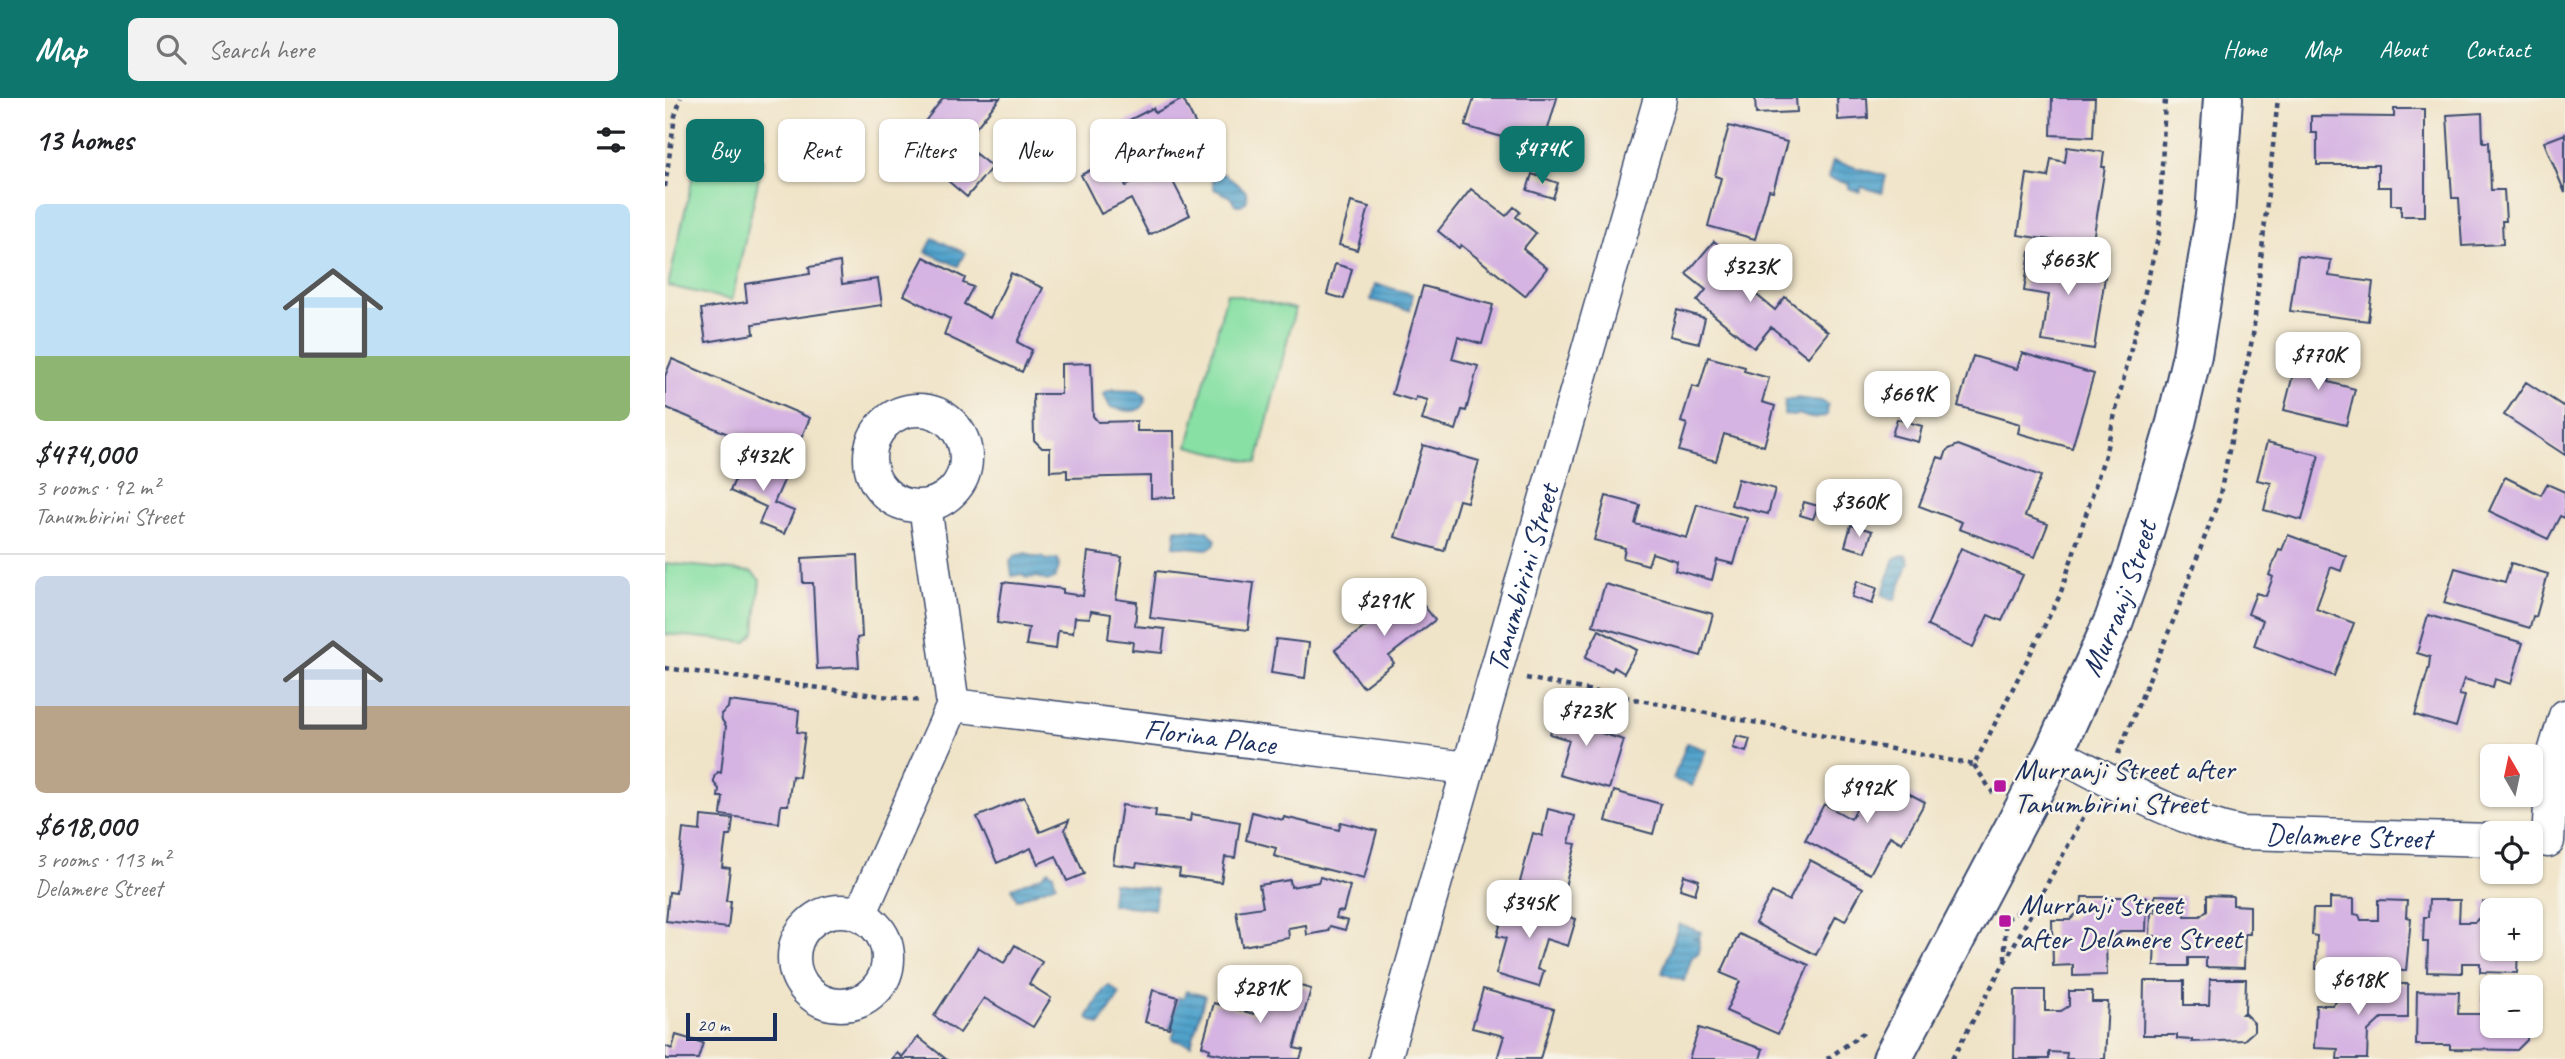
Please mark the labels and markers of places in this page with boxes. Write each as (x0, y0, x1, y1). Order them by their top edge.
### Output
pin: $474K (1493, 126, 1591, 186)
pin: $663K (2019, 238, 2117, 297)
pin: $323K (1701, 244, 1799, 304)
pin: $770K (2269, 332, 2367, 392)
pin: $669K (1858, 372, 1956, 431)
pin: $432K (714, 434, 812, 493)
pin: $360K (1810, 480, 1908, 539)
pin: $291K (1335, 578, 1433, 638)
pin: $723K (1537, 688, 1635, 748)
place label: Murranji Street after Tanumbirini Street (2014, 750, 2237, 822)
pin: $992K (1818, 766, 1916, 825)
marker: Murranji Street after Tanumbirini Street (1992, 778, 2008, 794)
pin: $345K (1480, 880, 1578, 940)
place label: Murranji Street after Delamere Street (2019, 885, 2245, 957)
marker: Murranji Street after Delamere Street (1997, 913, 2013, 929)
pin: $618K (2309, 958, 2407, 1017)
pin: $281K (1211, 965, 1309, 1025)

